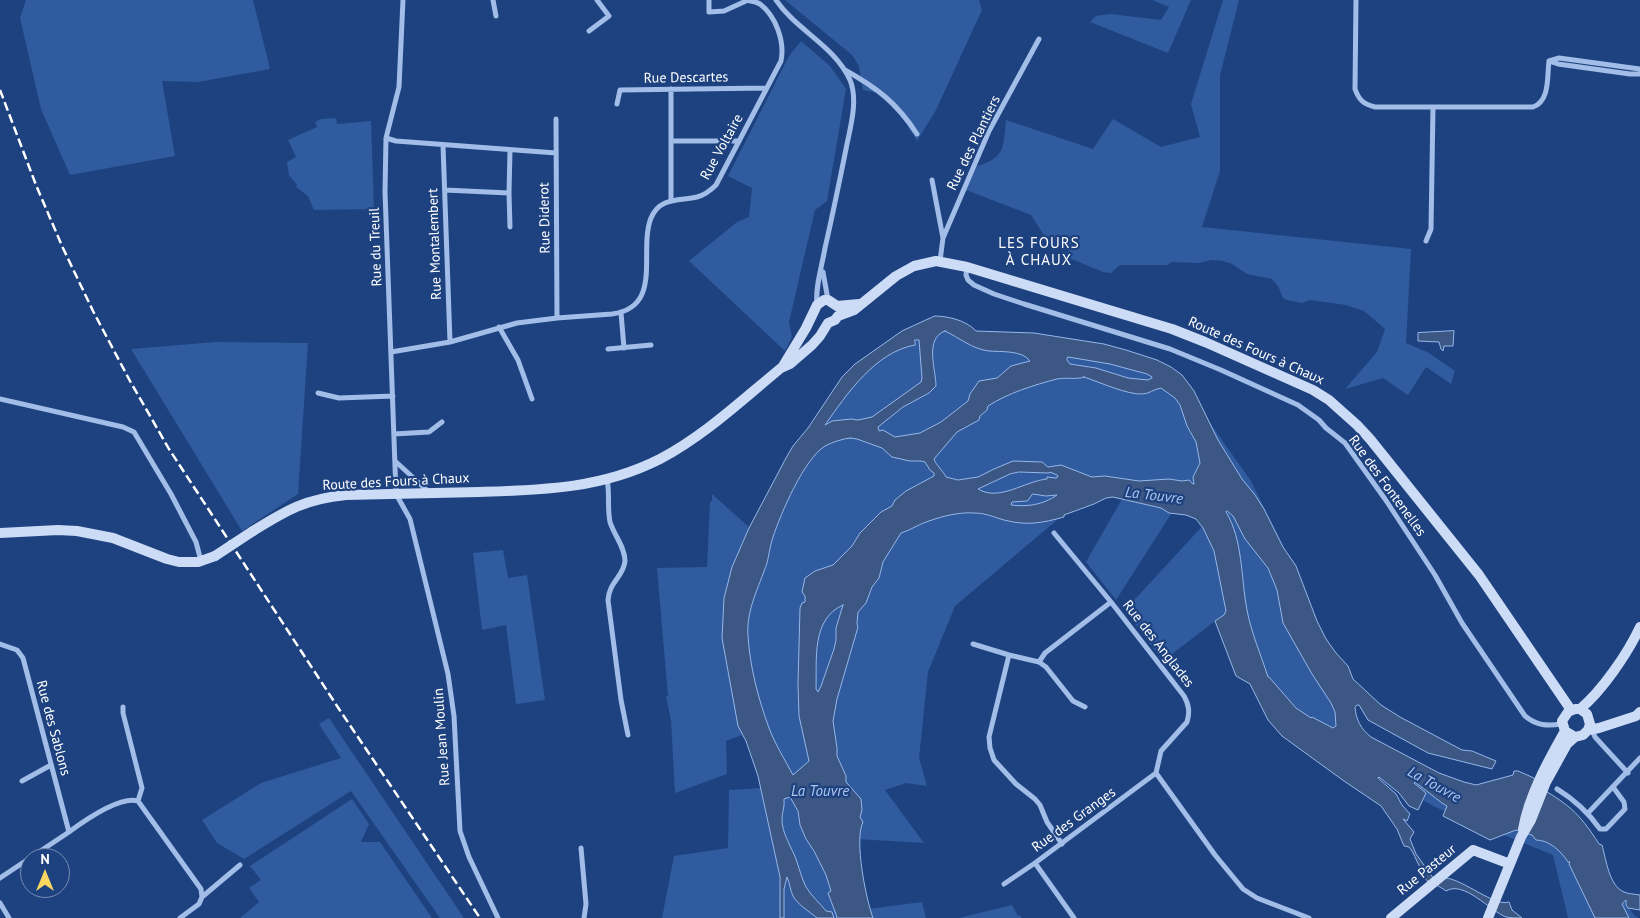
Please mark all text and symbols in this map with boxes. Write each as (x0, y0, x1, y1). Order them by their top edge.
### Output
street label: Rue Descartes (643, 69, 729, 87)
street label: Rue des Plantiers (944, 93, 1004, 193)
street label: Rue Voltaire (697, 111, 747, 183)
street label: Rue Diderot (536, 182, 554, 254)
street label: Rue Montalembert (425, 188, 445, 300)
street label: Rue du Treuil (366, 207, 386, 287)
district label: LES FOURS À CHAUX (997, 235, 1081, 270)
street label: Route des Fours à Chaux (1185, 313, 1327, 389)
street label: Rue des Fontenelles (1345, 432, 1429, 540)
street label: Route des Fours à Chaux (322, 470, 470, 494)
water label: La Touvre (1124, 484, 1184, 508)
street label: Rue des Anglades (1119, 597, 1197, 691)
street label: Rue des Sablons (32, 679, 74, 777)
street label: Rue Jean Moulin (430, 688, 454, 786)
water label: La Touvre (1404, 763, 1464, 807)
water label: La Touvre (791, 783, 849, 801)
street label: Rue des Granges (1029, 784, 1119, 856)
street label: Rue Pasteur (1394, 841, 1460, 899)
north arrow (20, 848, 70, 898)
text: N (40, 850, 50, 868)

